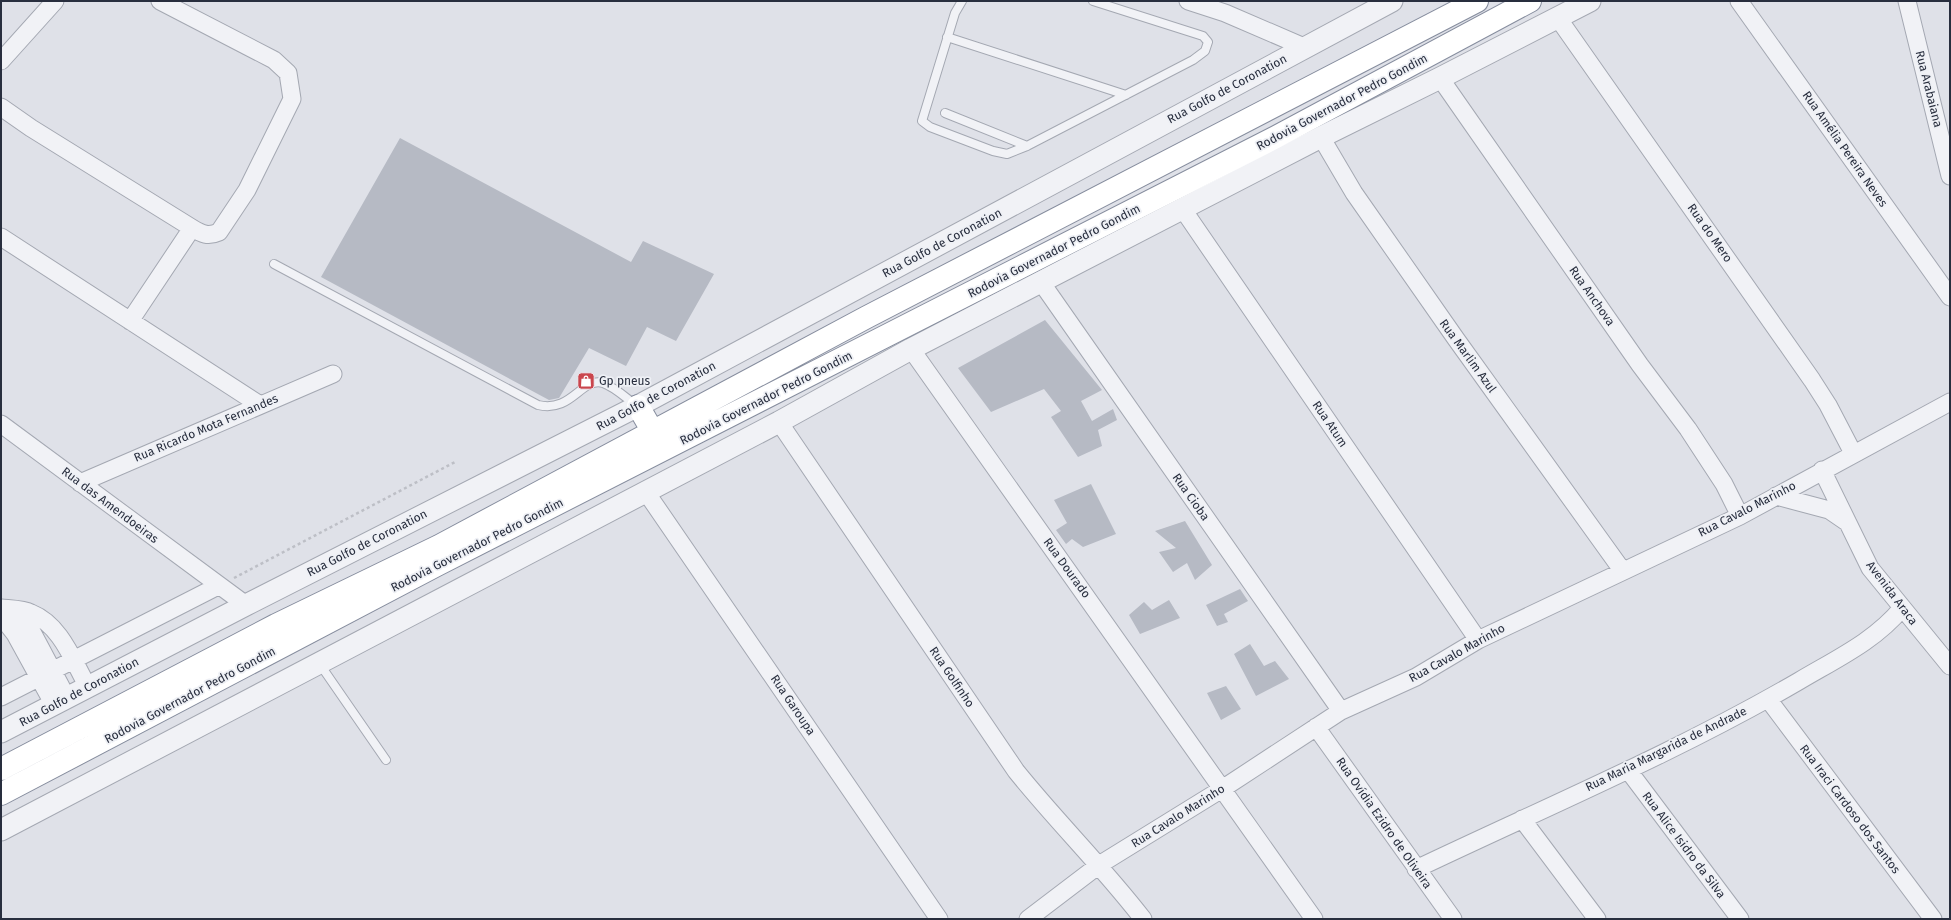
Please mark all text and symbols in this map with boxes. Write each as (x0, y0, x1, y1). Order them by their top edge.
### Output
street label: Rua Arabaiana (1913, 49, 1945, 129)
street label: Rodovia Governador Pedro Gondim (1254, 51, 1430, 153)
street label: Rua Golfo de Coronation (1165, 52, 1289, 126)
street label: Rua Amélia Pereira Neves (1800, 88, 1891, 210)
street label: Rodovia Governador Pedro Gondim (965, 201, 1143, 301)
street label: Rua do Mero (1685, 201, 1735, 265)
street label: Rua Golfo de Coronation (880, 206, 1004, 280)
street label: Rua Anchova (1566, 263, 1618, 329)
street label: Rua Marlim Azul (1437, 317, 1500, 396)
street label: Rodovia Governador Pedro Gondim (677, 348, 855, 448)
street label: Rua Golfo de Coronation (594, 359, 718, 433)
shop icon: Gp pneus (576, 371, 596, 391)
place label: Gp pneus (599, 374, 651, 388)
street label: Rua Ricardo Mota Fernandes (132, 391, 281, 465)
street label: Rua Atum (1310, 398, 1350, 450)
street label: Rua das Amendoeiras (59, 464, 161, 546)
street label: Rua Cioba (1170, 471, 1212, 523)
street label: Rua Cavalo Marinho (1696, 478, 1798, 540)
street label: Rodovia Governador Pedro Gondim (388, 495, 566, 595)
street label: Rua Golfo de Coronation (305, 507, 429, 579)
street label: Rua Dourado (1041, 535, 1093, 601)
street label: Avenida Araca (1863, 558, 1921, 628)
street label: Rua Cavalo Marinho (1407, 621, 1507, 685)
street label: Rodovia Governador Pedro Gondim (102, 644, 278, 746)
street label: Rua Golfinho (927, 644, 977, 710)
street label: Rua Golfo de Coronation (17, 655, 141, 729)
street label: Rua Garoupa (768, 672, 818, 738)
street label: Rua Maria Margarida de Andrade (1583, 704, 1749, 794)
street label: Rua Iraci Cardoso dos Santos (1797, 742, 1903, 877)
street label: Rua Ovídia Ezidro de Oliveira (1333, 755, 1435, 891)
street label: Rua Cavalo Marinho (1129, 782, 1227, 850)
street label: Rua Alice Isidro da Silva (1639, 789, 1729, 901)

